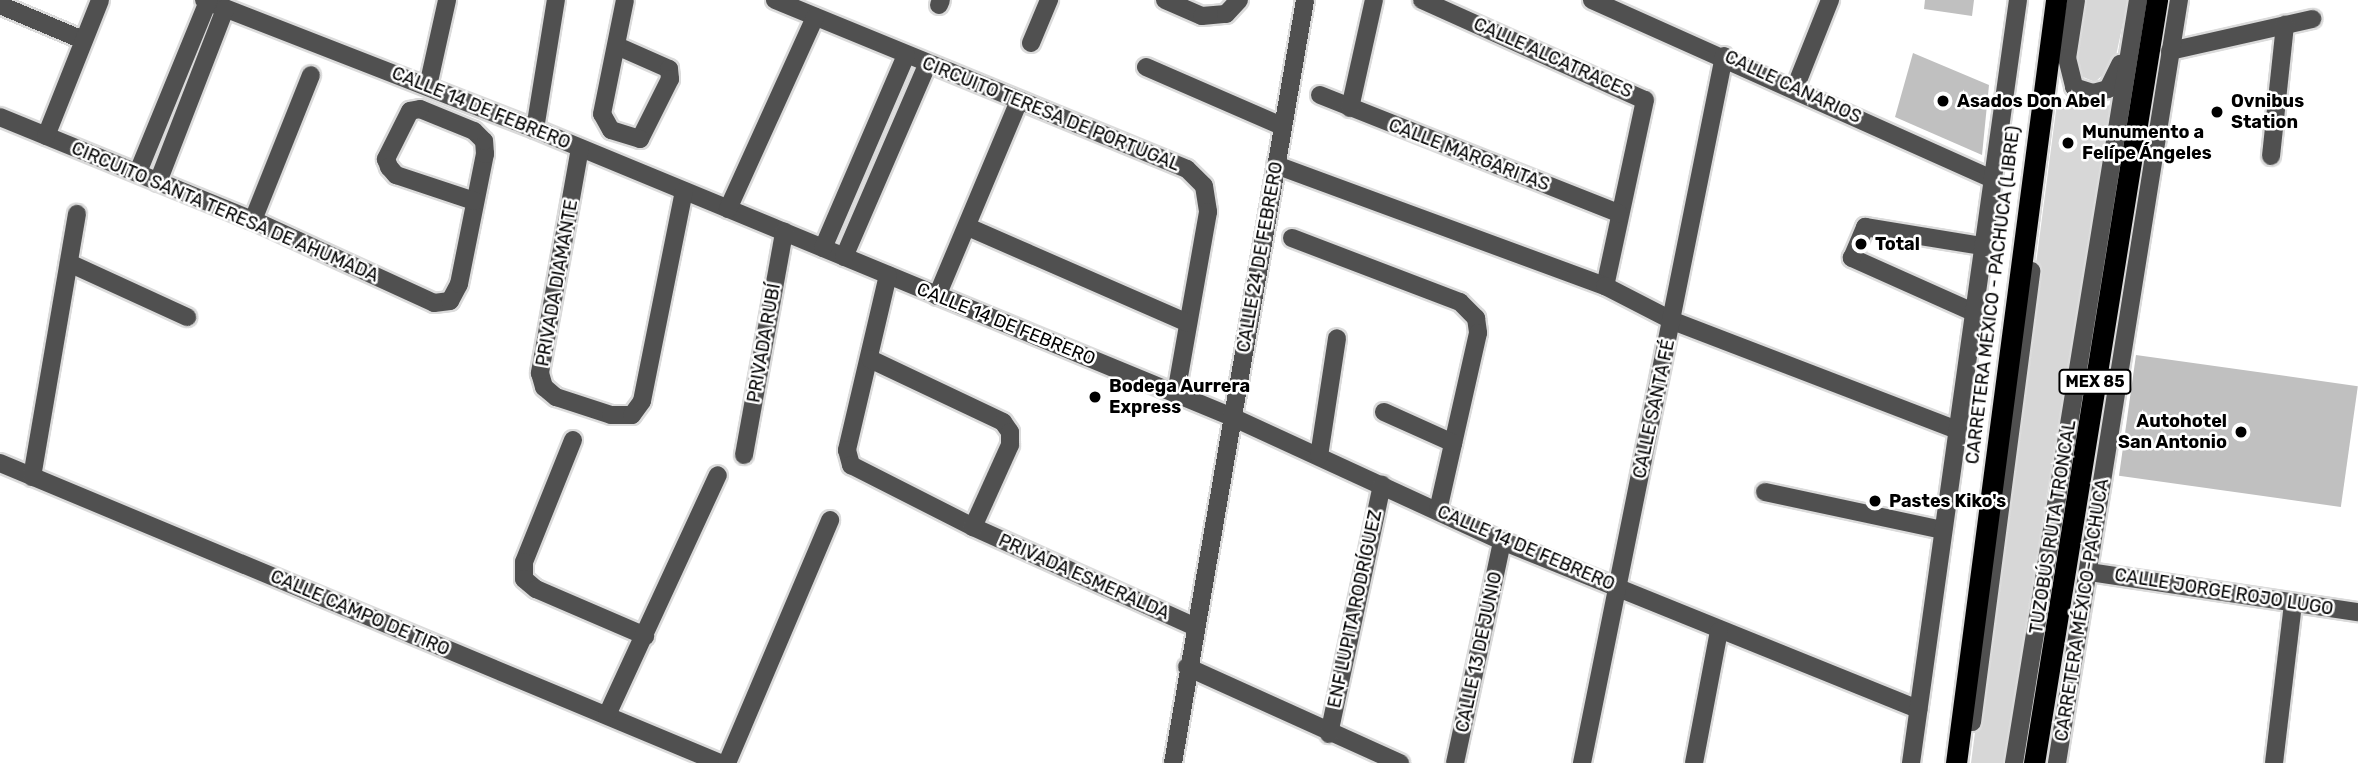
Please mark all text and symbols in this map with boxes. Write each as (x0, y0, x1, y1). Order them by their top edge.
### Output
street label: CALLE ALCATRACES (1470, 13, 1636, 103)
street label: CALLE CANARIOS (1721, 46, 1865, 128)
street label: CIRCUITO TERESA DE PORTUGAL (919, 52, 1183, 176)
street label: CALLE 14 DE FEBRERO (389, 62, 573, 154)
place label: Asados Don Abel (1957, 90, 2106, 112)
place label: Ovnibus Station (2231, 91, 2304, 134)
marker: Asados Don Abel (1935, 93, 1951, 109)
marker: Ovnibus Station (2209, 104, 2225, 120)
street label: CALLE MARGARITAS (1386, 114, 1552, 196)
place label: Munumento a Felípe Ángeles (2082, 122, 2212, 164)
street label: CARRETERA MÉXICO - PACHUCA (LIBRE) (1961, 124, 2025, 466)
marker: Munumento a Felípe Ángeles (2060, 135, 2076, 151)
street label: CIRCUITO SANTA TERESA DE AHUMADA (67, 137, 383, 287)
street label: CALLE 24 DE FEBRERO (1233, 160, 1287, 354)
street label: PRIVADA DIAMANTE (532, 198, 582, 368)
place label: Total (1875, 233, 1920, 255)
marker: Total (1853, 236, 1869, 252)
street label: CALLE 14 DE FEBRERO (914, 278, 1098, 370)
street label: PRIVADA RUBÍ (743, 281, 785, 405)
street label: CALLE SANTA FÉ (1629, 337, 1679, 481)
road number: MEX 85 (2058, 370, 2132, 394)
place label: Bodega Aurrera Express (1109, 376, 1251, 418)
marker: Bodega Aurrera Express (1087, 389, 1103, 405)
place label: Autohotel San Antonio (2118, 411, 2227, 453)
street label: TUZOBÚS RUTA TRONCAL (2025, 418, 2081, 636)
marker: Autohotel San Antonio (2233, 424, 2249, 440)
street label: CARRETERA MÉXICO-PACHUCA (2051, 477, 2113, 743)
place label: Pastes Kiko's (1889, 490, 2006, 512)
marker: Pastes Kiko's (1867, 493, 1883, 509)
street label: CALLE 14 DE FEBRERO (1434, 501, 1618, 595)
street label: ENF LUPITA RODRÍGUEZ (1323, 508, 1387, 710)
street label: PRIVADA ESMERALDA (995, 529, 1173, 625)
street label: CALLE JORGE ROJO LUGO (2113, 564, 2335, 620)
street label: CALLE CAMPO DE TIRO (267, 565, 453, 661)
street label: CALLE 13 DE JUNIO (1451, 570, 1507, 734)

